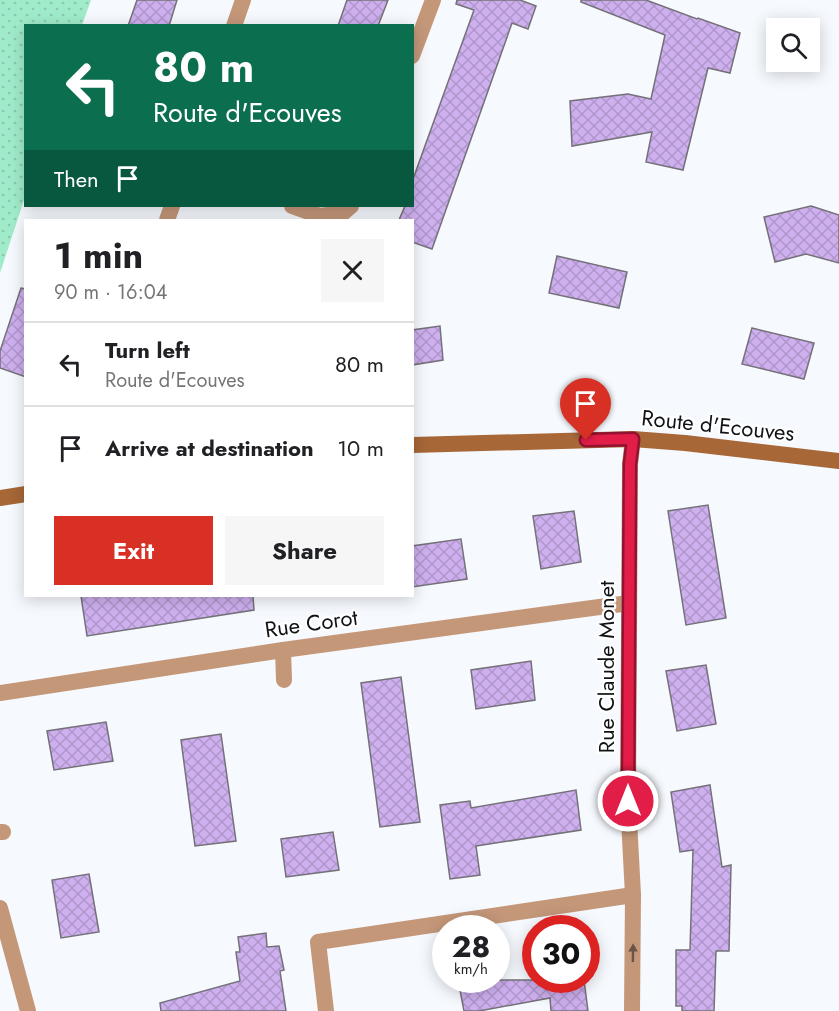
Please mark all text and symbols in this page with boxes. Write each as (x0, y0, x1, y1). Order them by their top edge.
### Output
map controls (766, 18, 820, 72)
button: search (766, 18, 820, 72)
text: 80 m (153, 37, 254, 98)
icon: left (54, 48, 132, 126)
text: Route d'Ecouves (153, 93, 342, 132)
icon: arrive (111, 162, 144, 195)
text: Then (54, 163, 99, 195)
text: 1 min (54, 229, 143, 281)
button: close (321, 239, 384, 302)
text: 90 m · 16:04 (54, 278, 167, 307)
text: Turn left (105, 334, 190, 366)
icon: left (54, 348, 87, 381)
text: 80 m (335, 348, 384, 380)
text: Route d'Ecouves (105, 366, 245, 395)
pin (560, 378, 611, 440)
icon: arrive (569, 387, 602, 420)
street label: Route d'Ecouves (640, 401, 796, 449)
icon: arrive (54, 432, 87, 465)
text: Arrive at destination (105, 432, 314, 464)
text: 10 m (337, 432, 384, 464)
button: Exit (54, 516, 213, 585)
button: Share (225, 516, 384, 585)
street label: Rue Claude Monet (590, 580, 622, 753)
street label: Rue Corot (263, 601, 360, 645)
position arrow (596, 769, 660, 833)
speed limit sign: 30 (522, 915, 600, 993)
text: 28 (452, 925, 490, 968)
one-way arrow (628, 943, 637, 962)
text: km/h (454, 958, 488, 980)

